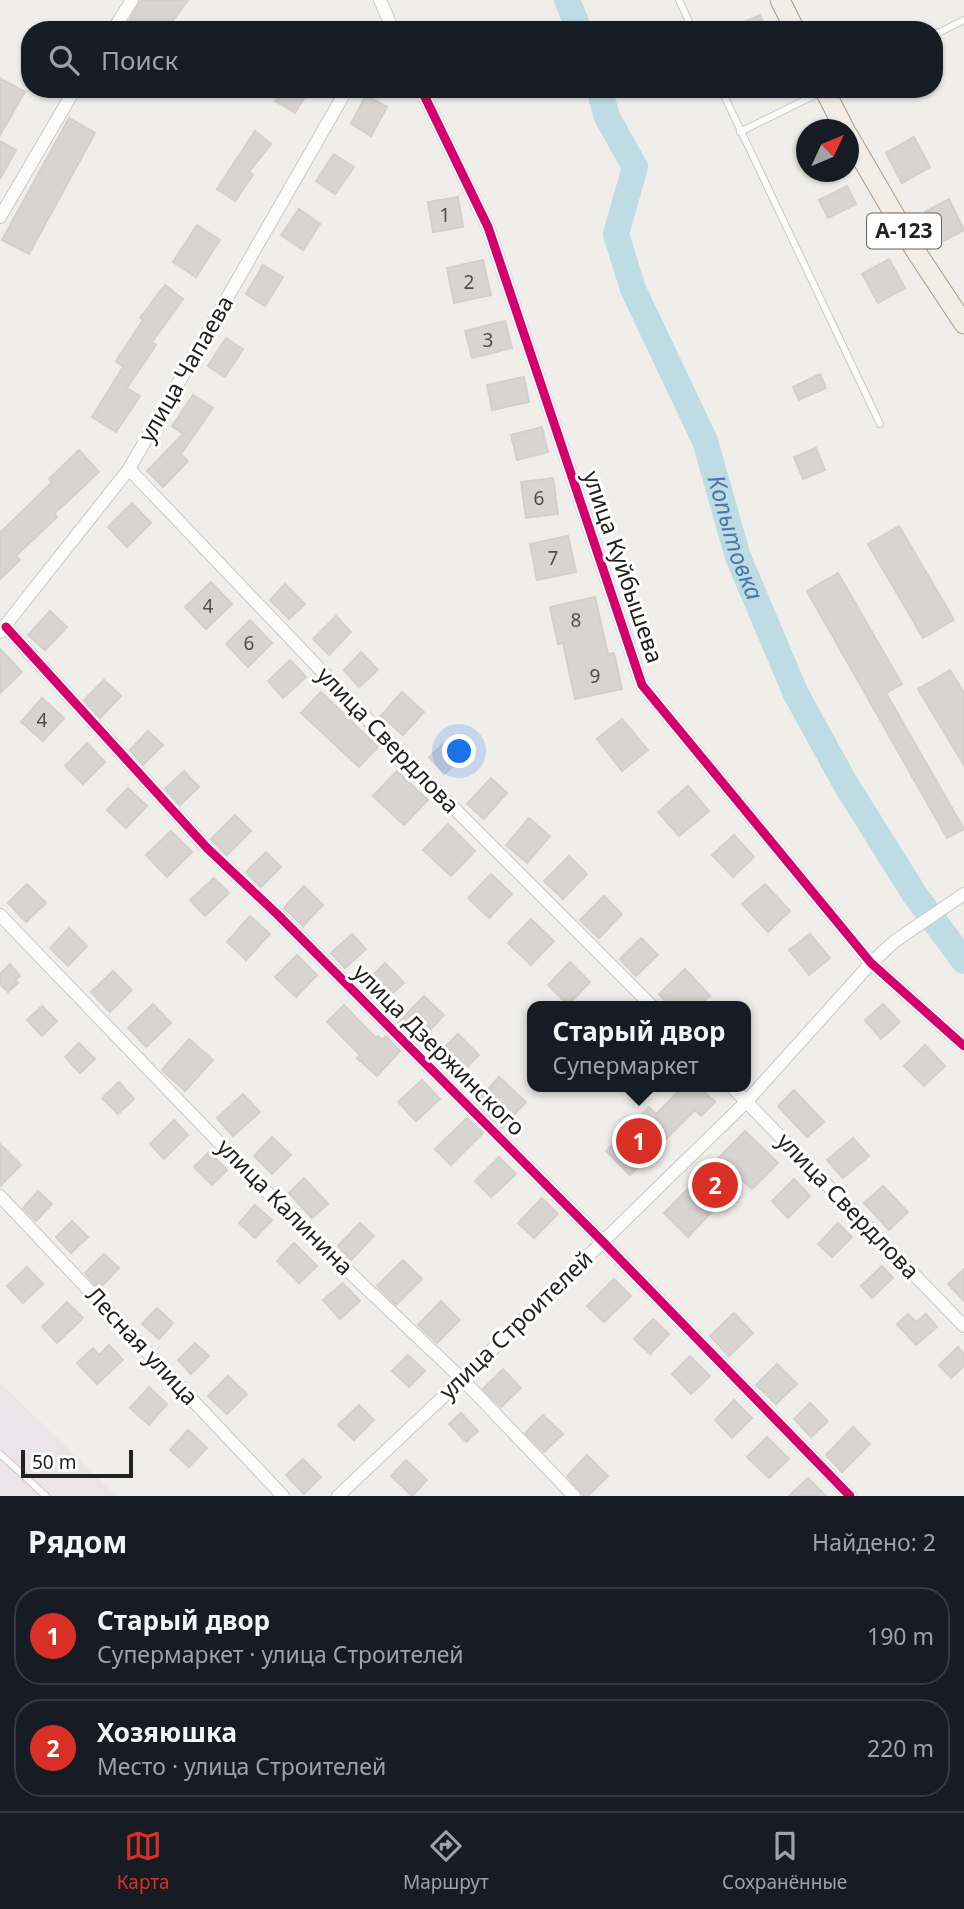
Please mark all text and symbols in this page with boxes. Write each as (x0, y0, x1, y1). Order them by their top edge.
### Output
search box (21, 21, 943, 98)
icon: search (45, 41, 83, 79)
text: Поиск (101, 42, 178, 78)
north arrow (796, 119, 859, 182)
house number: 1 (440, 202, 450, 228)
road number: А-123 (867, 214, 941, 248)
house number: 2 (464, 269, 474, 295)
street label: улица Чапаева (130, 289, 240, 448)
house number: 3 (483, 327, 493, 353)
street label: улица Куйбышева (576, 466, 672, 667)
water label: Копытовка (701, 471, 772, 605)
house number: 6 (534, 485, 544, 511)
house number: 7 (548, 545, 558, 571)
house number: 4 (203, 593, 214, 619)
house number: 8 (571, 607, 581, 633)
house number: 6 (244, 630, 254, 656)
street label: улица Свердлова (310, 659, 467, 820)
house number: 9 (590, 663, 600, 689)
house number: 4 (37, 707, 48, 733)
your location (442, 734, 476, 768)
street label: улица Дзержинского (347, 956, 533, 1142)
popup (527, 1001, 751, 1092)
text: Старый двор (552, 1013, 726, 1049)
text: Супермаркет (552, 1049, 699, 1081)
pin: 1 (616, 1115, 662, 1167)
street label: улица Свердлова (770, 1125, 927, 1286)
street label: улица Калинина (210, 1131, 361, 1282)
pin: 2 (692, 1159, 738, 1211)
street label: улица Строителей (431, 1243, 599, 1406)
street label: Лесная улица (79, 1279, 206, 1412)
scale bar (21, 1447, 133, 1479)
text: 50 m (32, 1449, 76, 1475)
text: Рядом (28, 1521, 127, 1562)
text: Найдено: 2 (812, 1526, 936, 1558)
text: Старый двор (97, 1602, 270, 1638)
text: 1 (46, 1620, 60, 1652)
text: 190 m (867, 1620, 934, 1652)
text: Супермаркет · улица Строителей (97, 1638, 464, 1670)
text: Хозяюшка (97, 1714, 237, 1750)
text: 2 (46, 1732, 60, 1764)
text: 220 m (867, 1732, 934, 1764)
text: Место · улица Строителей (97, 1750, 386, 1782)
tab: Карта (117, 1827, 170, 1895)
tab: Маршрут (403, 1827, 489, 1895)
tab: Сохранённые (722, 1827, 847, 1895)

